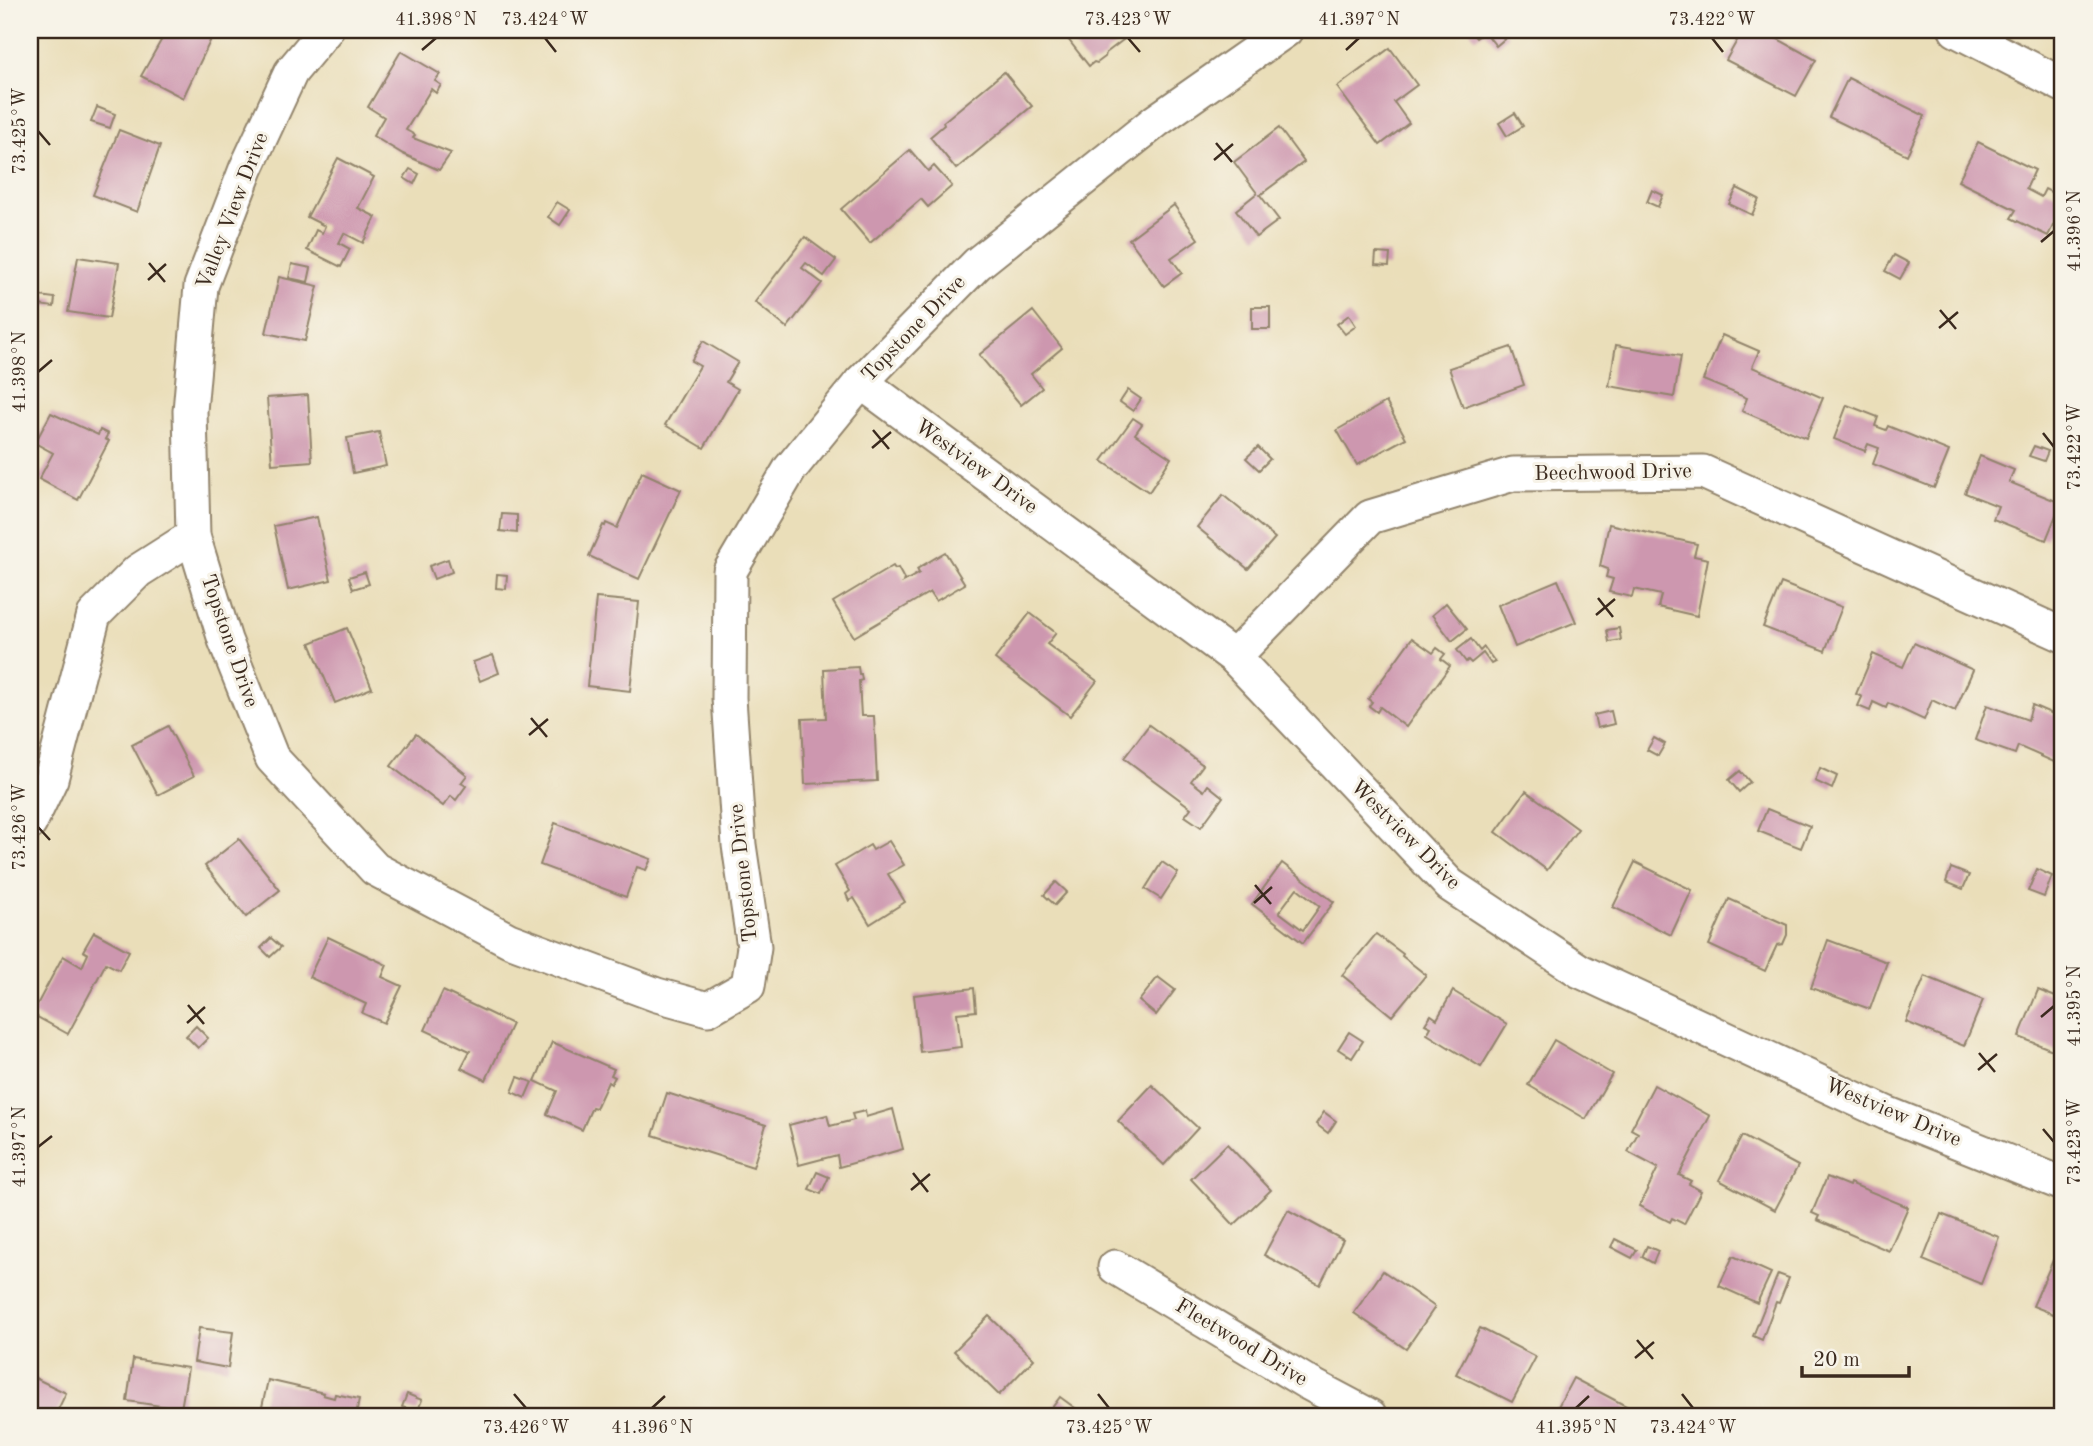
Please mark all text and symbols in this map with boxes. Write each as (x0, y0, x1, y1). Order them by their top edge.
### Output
text: 41.398°N (395, 11, 477, 29)
text: 73.424°W (502, 11, 588, 29)
text: 73.423°W (1085, 11, 1171, 29)
text: 41.397°N (1318, 11, 1400, 29)
text: 73.422°W (1669, 11, 1755, 29)
text: 73.425°W (11, 88, 29, 174)
street label: Valley View Drive (193, 130, 273, 292)
text: 41.396°N (2066, 190, 2084, 272)
street label: Topstone Drive (858, 272, 970, 386)
text: 41.398°N (11, 331, 29, 413)
text: 73.422°W (2066, 404, 2084, 490)
street label: Westview Drive (911, 416, 1041, 518)
street label: Beechwood Drive (1534, 461, 1692, 485)
street label: Topstone Drive (196, 572, 262, 710)
street label: Westview Drive (1346, 776, 1464, 894)
text: 73.426°W (11, 784, 29, 870)
street label: Topstone Drive (726, 803, 762, 943)
text: 41.395°N (2066, 965, 2084, 1047)
street label: Westview Drive (1822, 1075, 1964, 1151)
text: 73.423°W (2066, 1099, 2084, 1185)
text: 41.397°N (11, 1106, 29, 1188)
street label: Fleetwood Drive (1171, 1295, 1311, 1391)
scale bar (1802, 1334, 1909, 1378)
text: 20 m (1813, 1350, 1860, 1371)
text: 73.426°W (483, 1419, 569, 1437)
text: 41.396°N (611, 1419, 693, 1437)
text: 73.425°W (1066, 1419, 1152, 1437)
text: 41.395°N (1535, 1419, 1617, 1437)
text: 73.424°W (1650, 1419, 1736, 1437)

